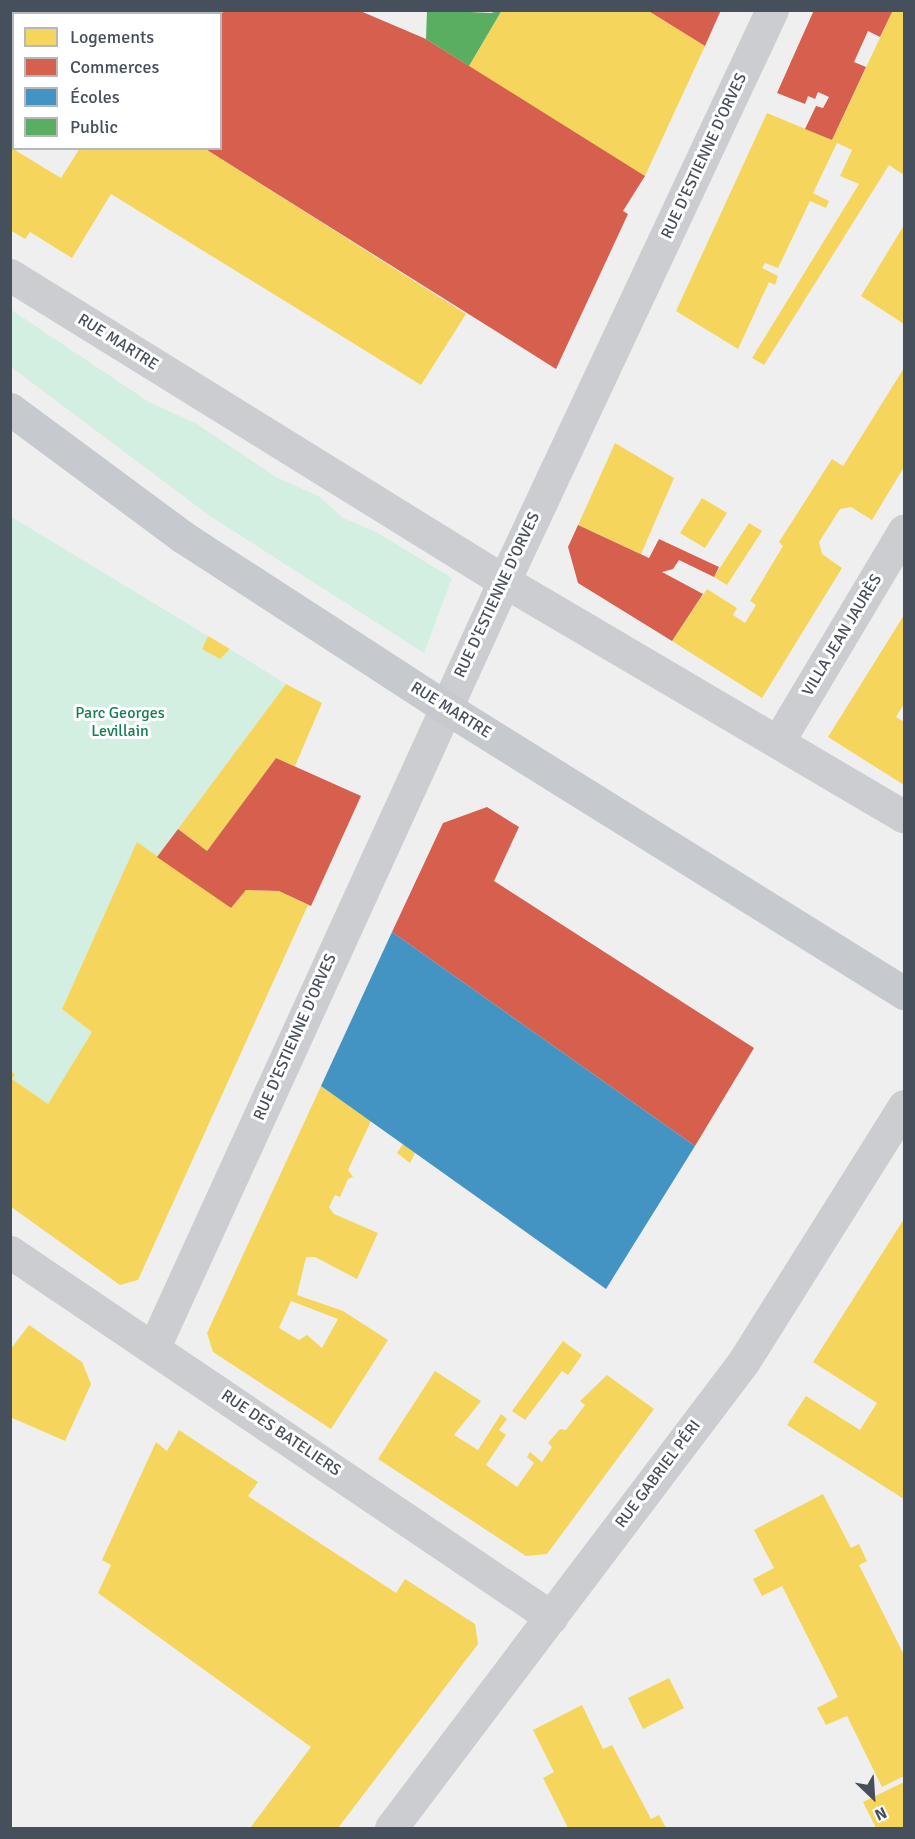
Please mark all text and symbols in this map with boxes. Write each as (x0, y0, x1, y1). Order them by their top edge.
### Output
legend (12, 12, 222, 150)
text: Logements (70, 26, 154, 48)
text: Commerces (70, 56, 159, 78)
street label: RUE D'ESTIENNE D'ORVES (657, 70, 751, 242)
text: Écoles (70, 86, 120, 108)
text: Public (70, 116, 118, 138)
street label: RUE MARTRE (74, 310, 162, 374)
street label: RUE D'ESTIENNE D'ORVES (450, 509, 544, 681)
street label: VILLA JEAN JAURÈS (798, 571, 886, 699)
street label: RUE MARTRE (407, 678, 495, 742)
park label: Parc Georges Levillain (75, 703, 165, 741)
street label: RUE D'ESTIENNE D'ORVES (250, 951, 340, 1123)
street label: RUE DES BATELIERS (217, 1386, 345, 1480)
street label: RUE GABRIEL PÉRI (611, 1416, 705, 1532)
north arrow (843, 1767, 903, 1827)
text: N (871, 1802, 890, 1825)

